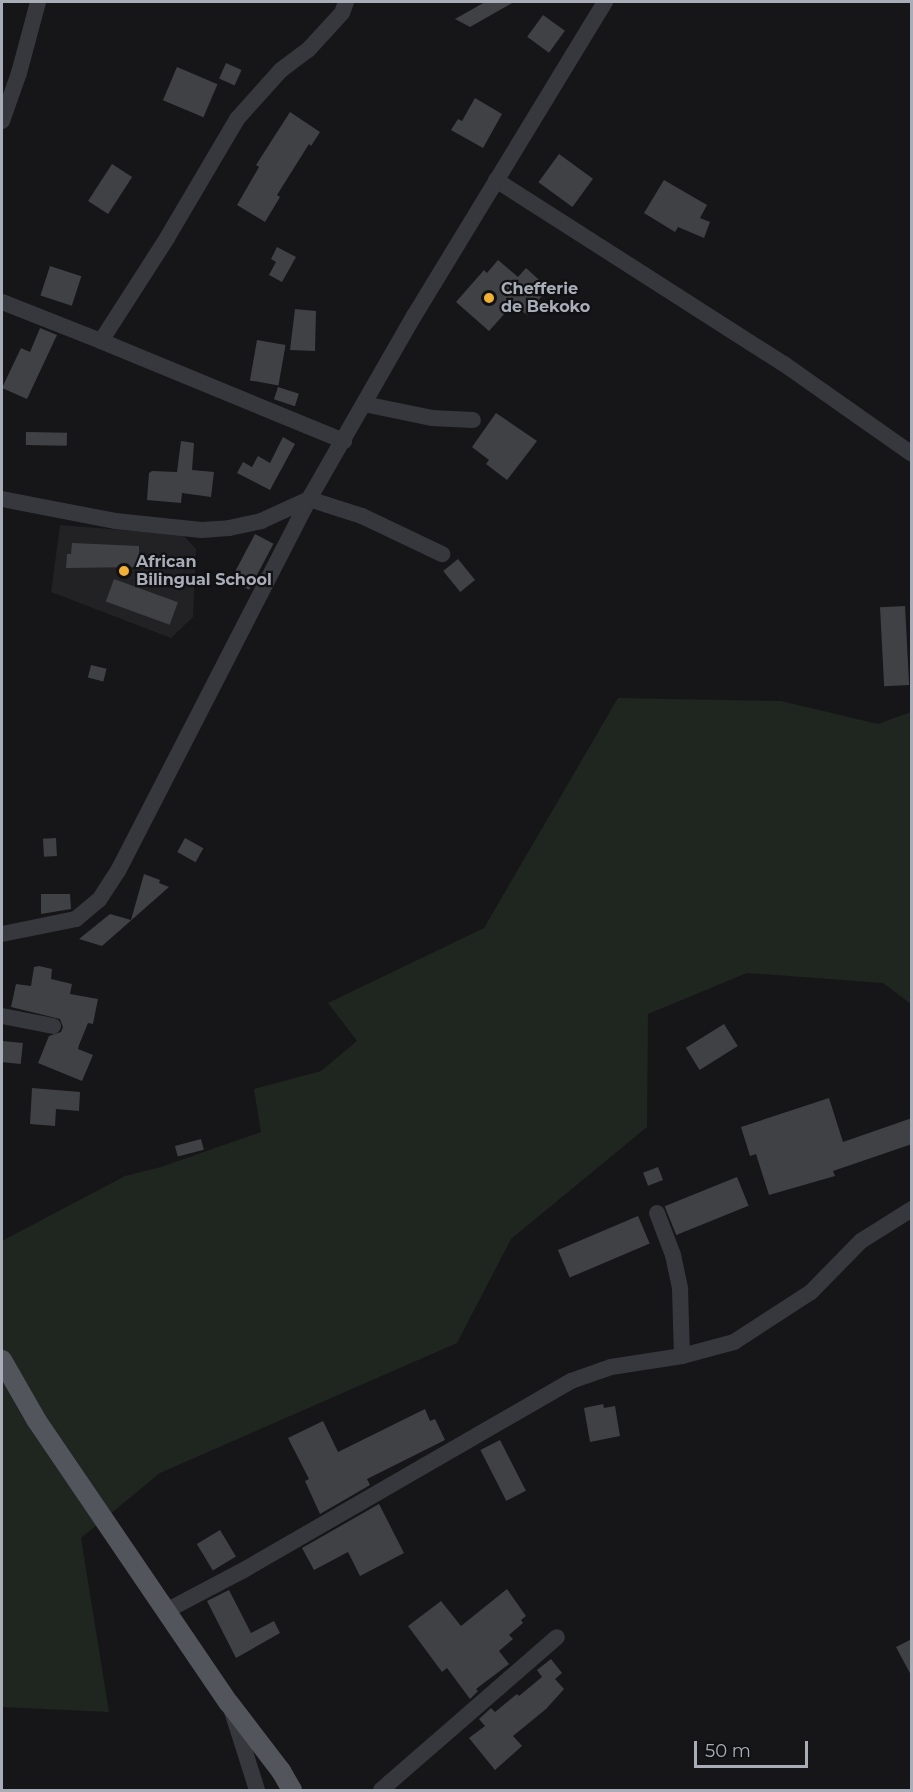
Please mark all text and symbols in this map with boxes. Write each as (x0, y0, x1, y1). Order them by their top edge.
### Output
place label: Chefferie de Bekoko (501, 279, 590, 317)
marker: Chefferie de Bekoko (482, 291, 496, 305)
place label: African Bilingual School (136, 552, 272, 590)
marker: African Bilingual School (117, 564, 131, 578)
scale bar (697, 1729, 811, 1767)
text: 50 m (705, 1740, 751, 1762)

